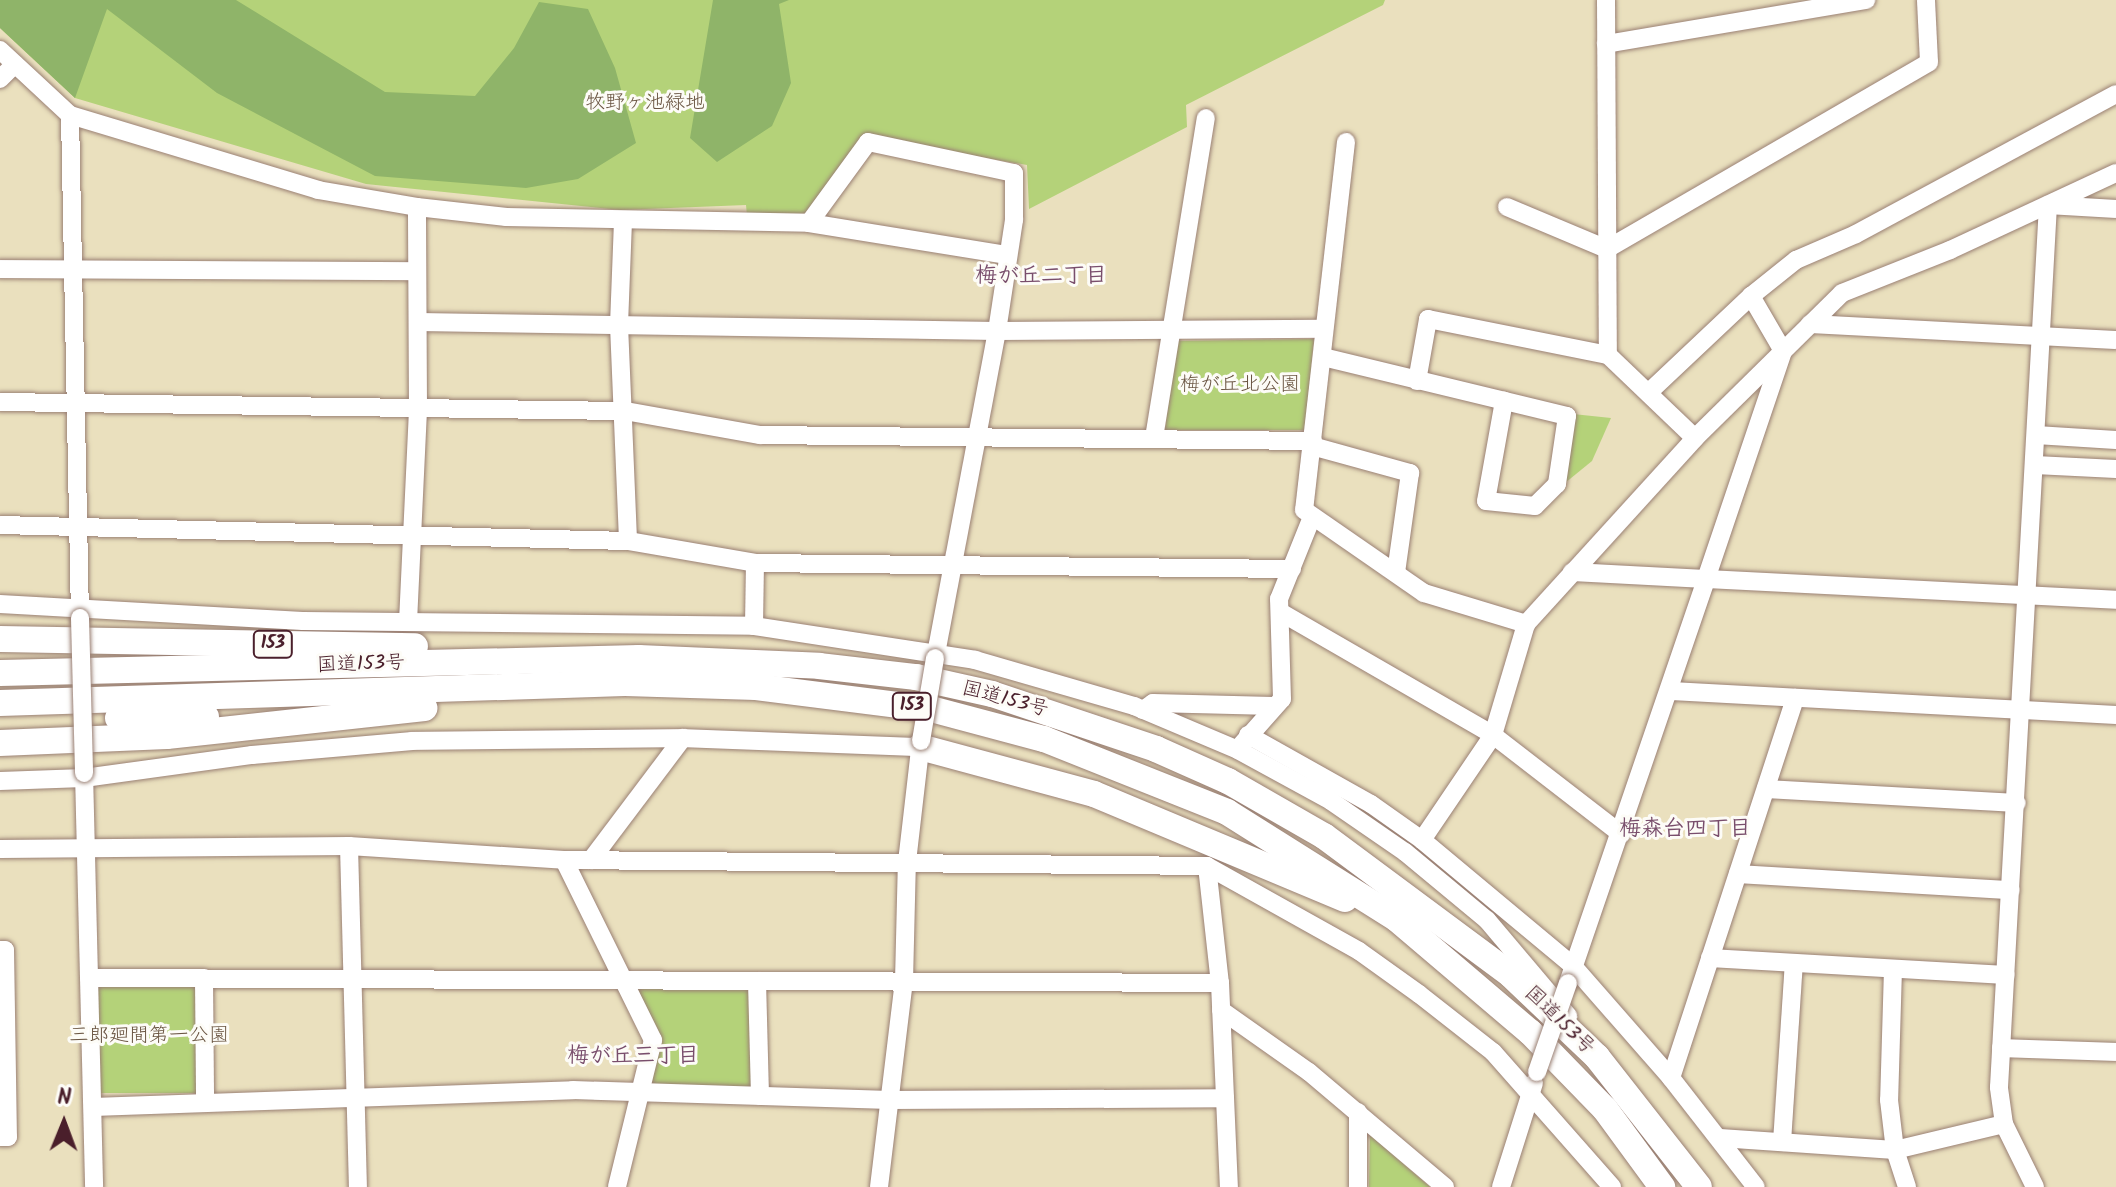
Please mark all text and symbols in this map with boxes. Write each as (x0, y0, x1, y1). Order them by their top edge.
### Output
park label: 牧野ヶ池緑地 (585, 91, 705, 115)
district label: 梅が丘二丁目 (975, 264, 1107, 290)
park label: 梅が丘北公園 (1180, 373, 1300, 397)
road number: 153 (251, 630, 295, 658)
street label: 国道153号 (316, 651, 406, 679)
street label: 国道153号 (959, 677, 1051, 723)
road number: 153 (890, 692, 934, 720)
district label: 梅森台四丁目 (1619, 817, 1751, 843)
street label: 国道153号 (1519, 982, 1599, 1060)
park label: 三郎廻間第一公園 (69, 1024, 229, 1048)
district label: 梅が丘三丁目 (567, 1044, 699, 1070)
text: N (57, 1081, 72, 1116)
north arrow (24, 1083, 104, 1163)

